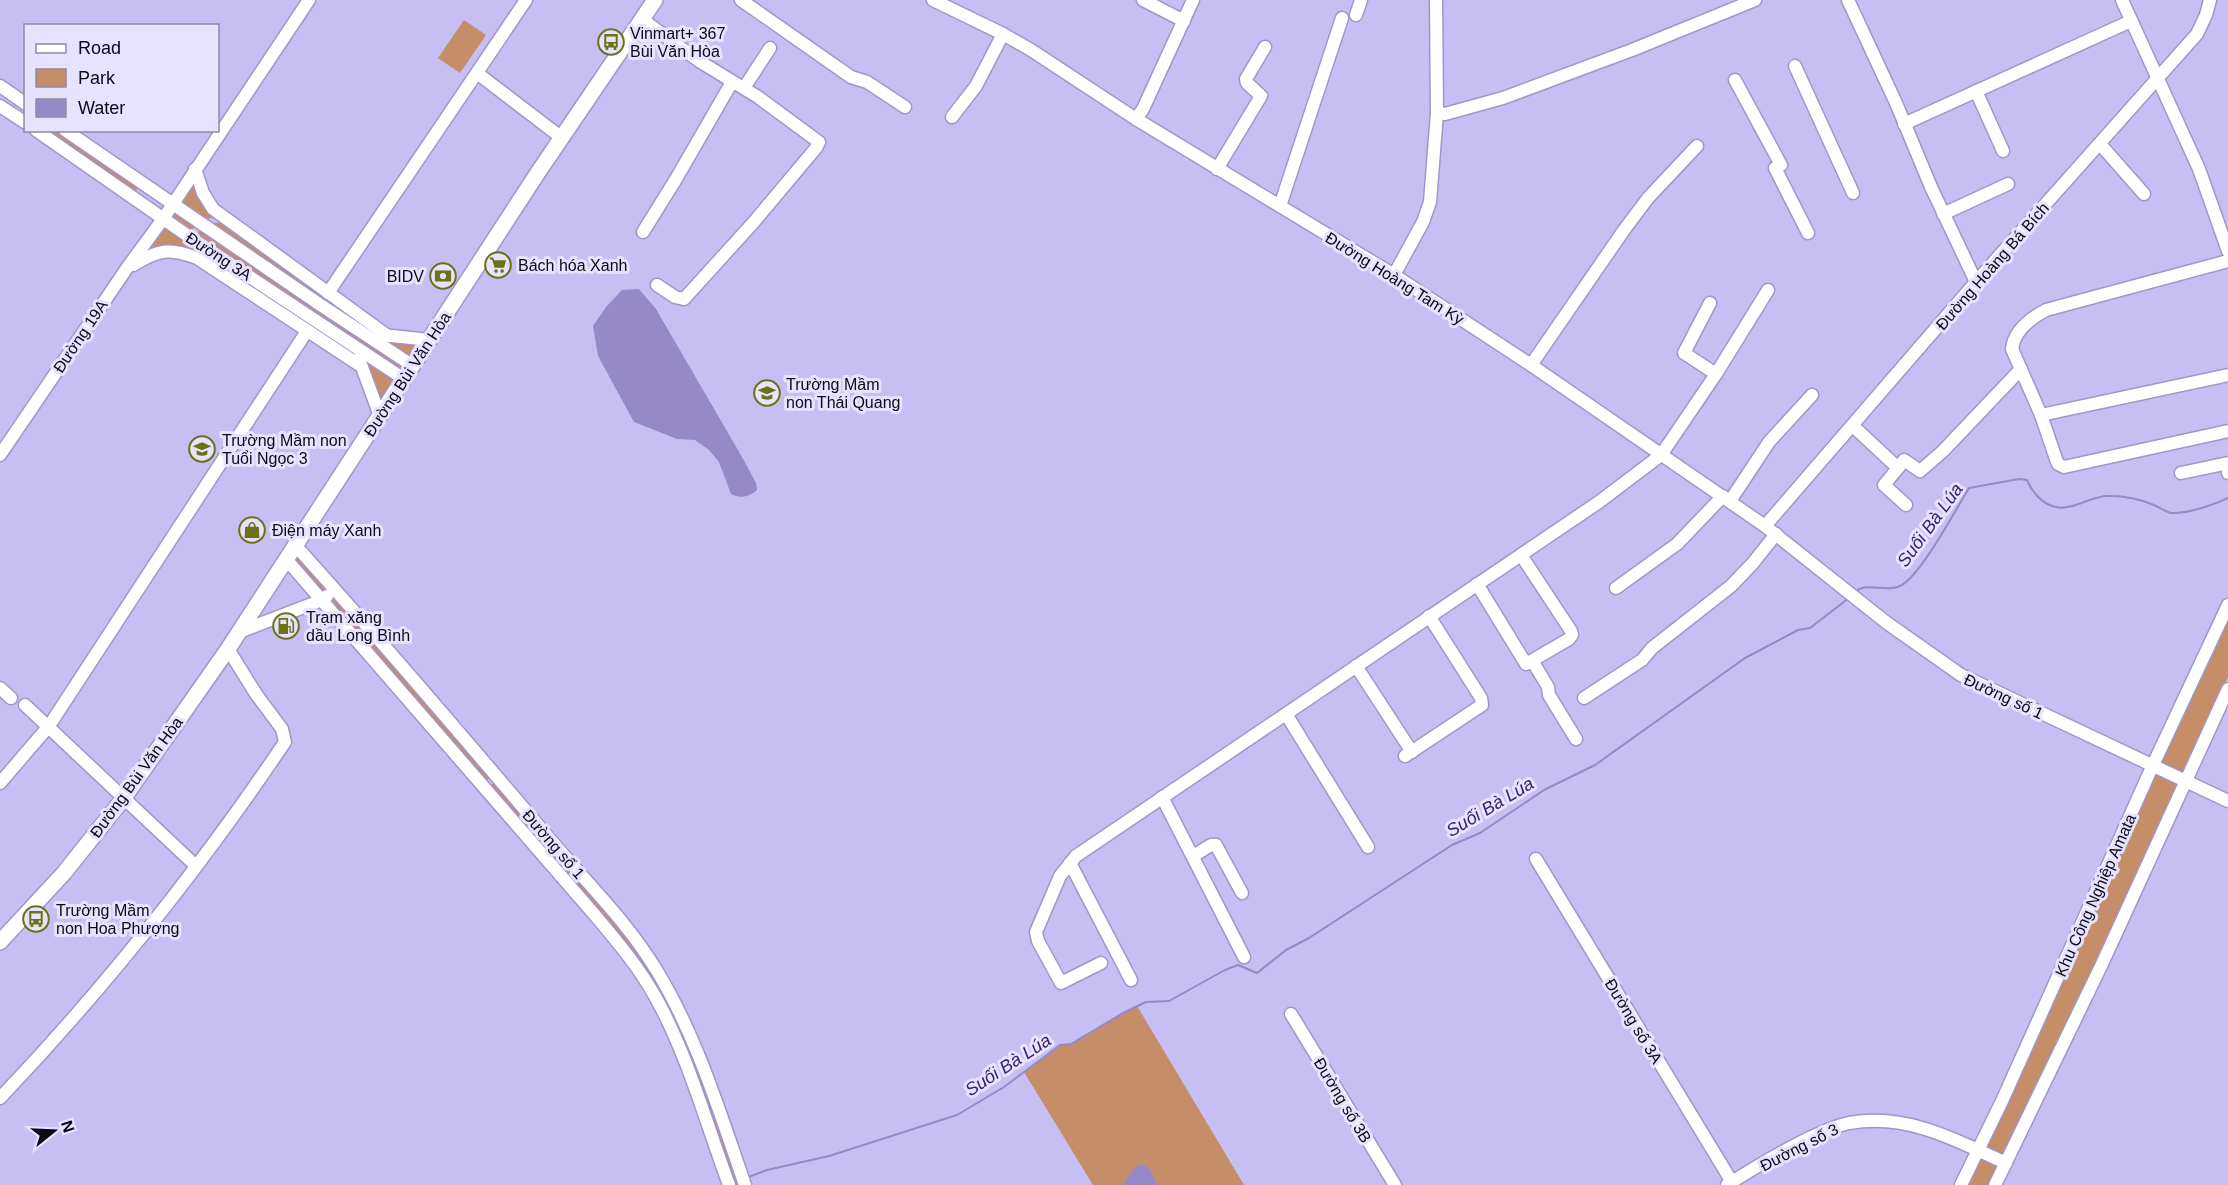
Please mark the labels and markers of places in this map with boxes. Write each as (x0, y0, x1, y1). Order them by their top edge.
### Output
place label: Vinmart+ 367 Bùi Văn Hòa (630, 25, 725, 60)
bus stop icon: Vinmart+ 367 Bùi Văn Hòa (596, 27, 626, 57)
supermarket icon: Bách hóa Xanh (483, 250, 513, 280)
place label: Bách hóa Xanh (518, 257, 627, 274)
bank icon: BIDV (428, 261, 458, 291)
place label: BIDV (387, 268, 424, 285)
place label: Trường Mầm non Thái Quang (786, 376, 900, 411)
school or university icon: Trường Mầm non Thái Quang (752, 378, 782, 408)
place label: Trường Mầm non Tuổi Ngọc 3 (222, 432, 347, 467)
school or university icon: Trường Mầm non Tuổi Ngọc 3 (187, 434, 217, 464)
shop icon: Điện máy Xanh (237, 515, 267, 545)
place label: Điện máy Xanh (272, 522, 381, 539)
place label: Trạm xăng dầu Long Bình (306, 609, 410, 644)
fuel station icon: Trạm xăng dầu Long Bình (271, 611, 301, 641)
place label: Trường Mầm non Hoa Phượng (56, 902, 180, 937)
bus stop icon: Trường Mầm non Hoa Phượng (21, 904, 51, 934)

